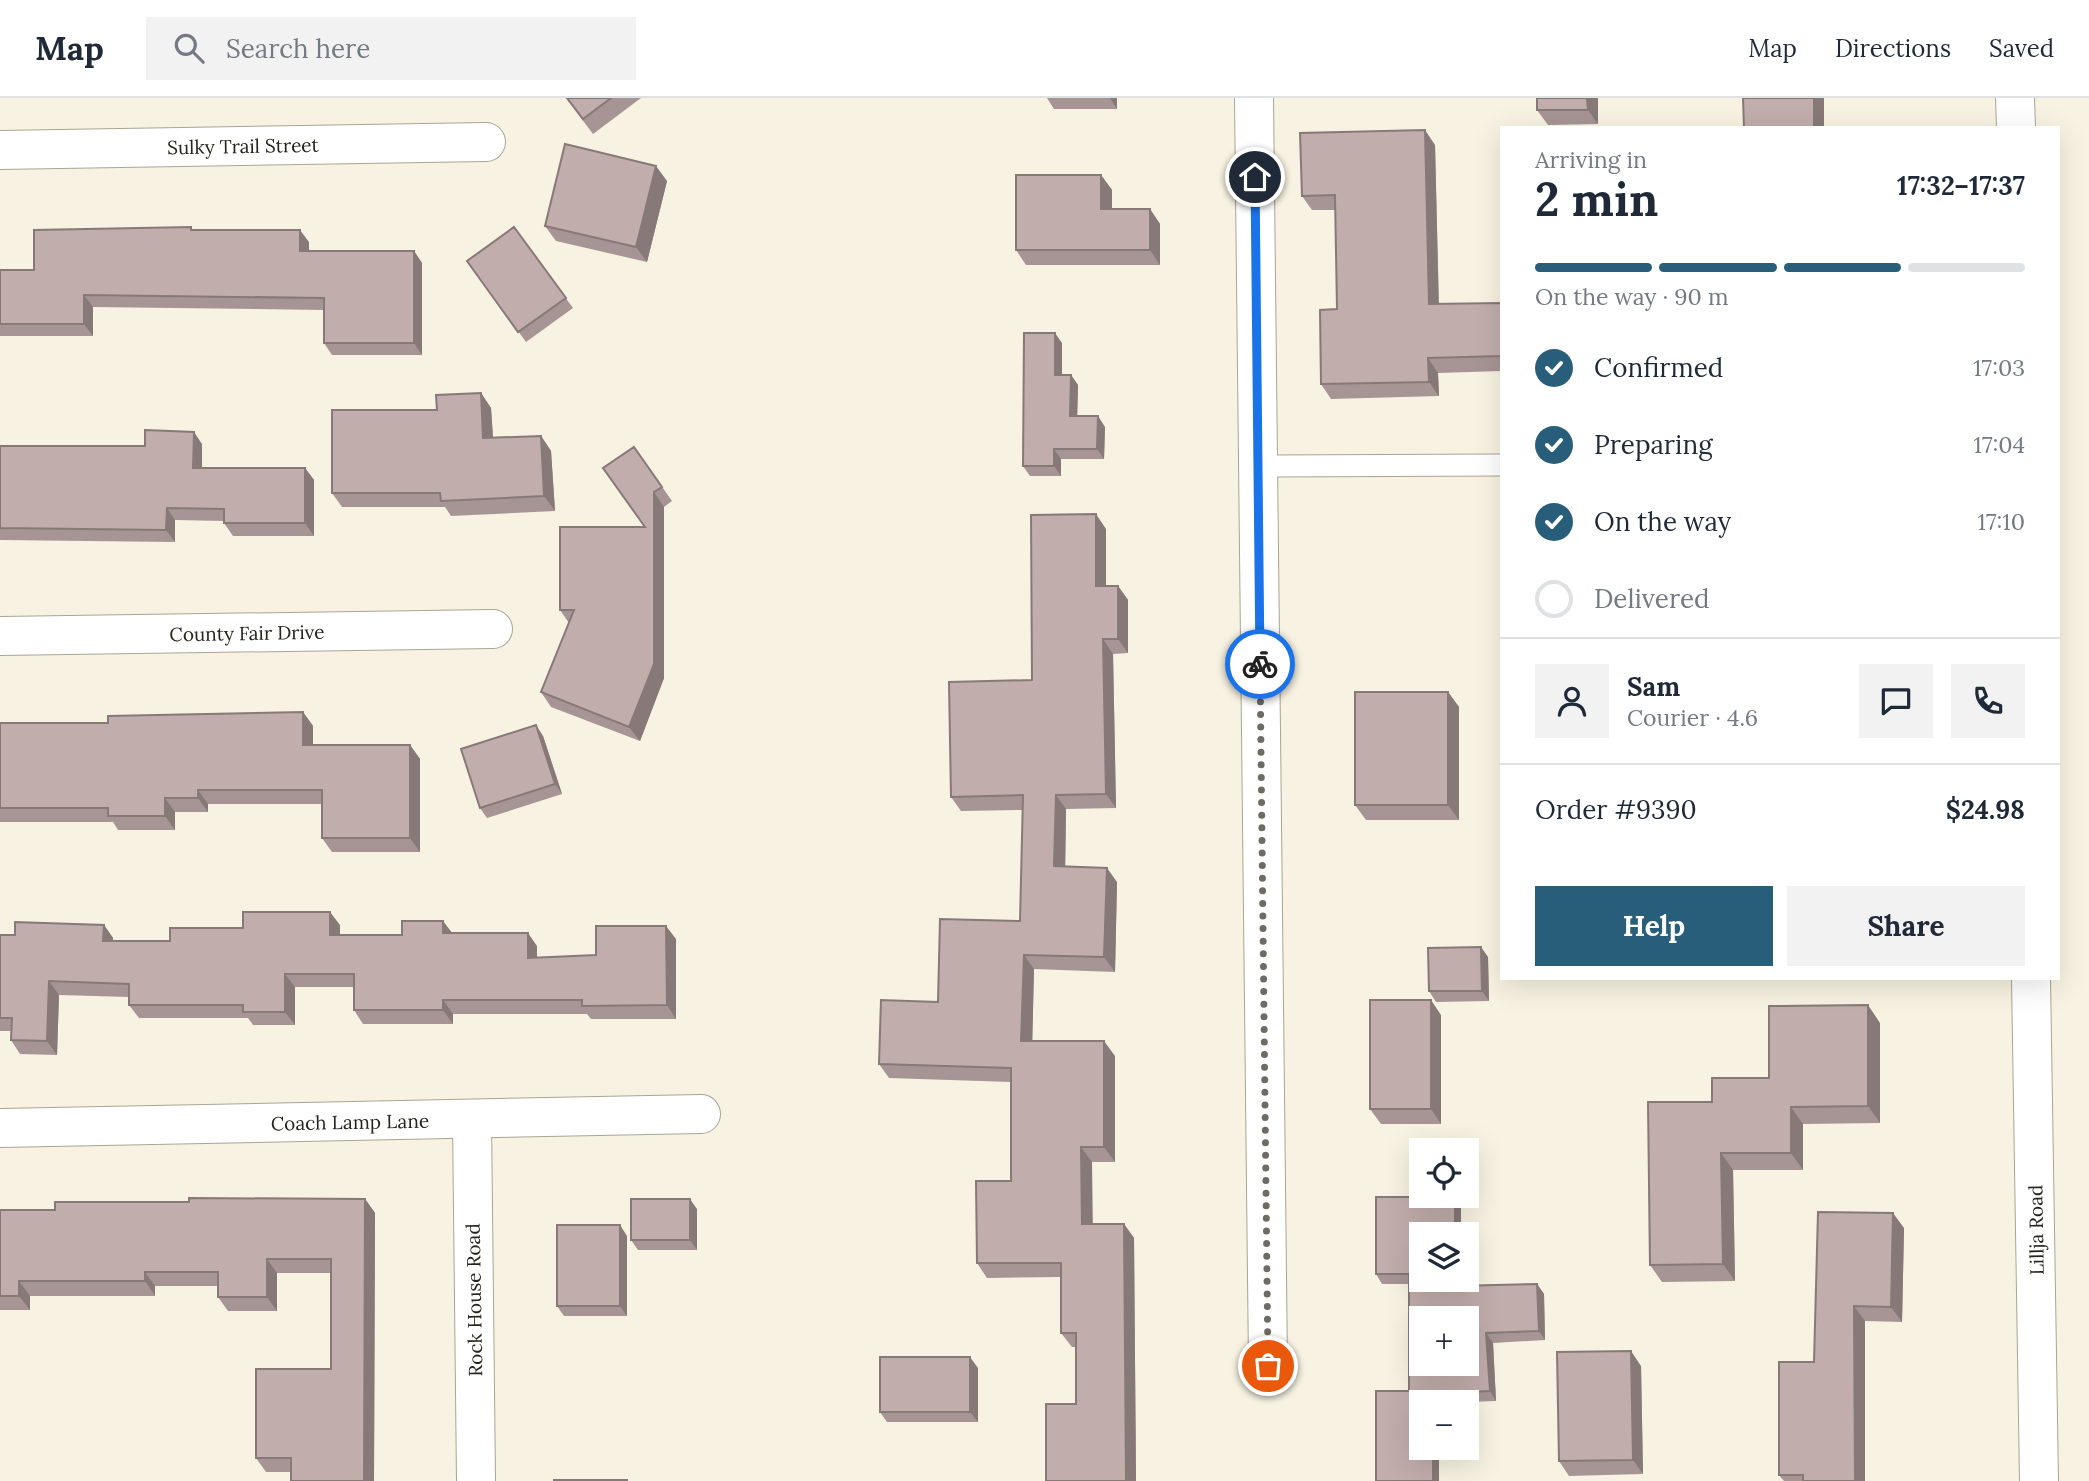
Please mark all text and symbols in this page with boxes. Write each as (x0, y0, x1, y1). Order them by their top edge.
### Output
search box (146, 17, 636, 80)
text: Map (35, 27, 104, 69)
icon: search (170, 29, 208, 67)
text: Search here (226, 32, 370, 65)
text: Map (1748, 33, 1797, 64)
text: Directions (1835, 33, 1951, 64)
text: Saved (1989, 33, 2054, 64)
street label: Sulky Trail Street (167, 133, 320, 159)
text: Arriving in (1535, 145, 1647, 174)
pin (1225, 147, 1285, 207)
icon: home (1236, 158, 1274, 196)
text: 17:32–17:37 (1897, 169, 2025, 202)
text: 2 min (1535, 170, 1658, 229)
text: On the way · 90 m (1535, 282, 1728, 311)
icon: check (1535, 349, 1573, 387)
text: Confirmed (1594, 351, 1723, 384)
text: 17:03 (1973, 353, 2025, 382)
icon: check (1535, 426, 1573, 464)
text: Preparing (1594, 428, 1713, 461)
text: 17:04 (1974, 430, 2025, 459)
icon: check (1535, 503, 1573, 541)
text: On the way (1594, 505, 1731, 538)
text: 17:10 (1978, 507, 2025, 536)
text: Delivered (1594, 582, 1710, 615)
street label: County Fair Drive (169, 620, 325, 646)
courier (1225, 629, 1295, 699)
icon: bike (1241, 645, 1279, 683)
button: person (1535, 664, 1609, 738)
button: chat (1859, 664, 1933, 738)
button: phone (1951, 664, 2025, 738)
text: Sam (1627, 670, 1680, 703)
text: Courier · 4.6 (1627, 703, 1758, 732)
text: Order #9390 (1535, 793, 1697, 826)
text: $24.98 (1946, 793, 2025, 826)
button: Help (1535, 886, 1773, 966)
button: Share (1787, 886, 2025, 966)
street label: Coach Lamp Lane (271, 1109, 429, 1135)
map controls (1409, 1138, 1479, 1460)
button: locate (1409, 1138, 1479, 1208)
street label: Lillja Road (2023, 1185, 2049, 1275)
button: layers (1409, 1222, 1479, 1292)
street label: Rock House Road (461, 1223, 487, 1377)
button: + (1409, 1306, 1479, 1376)
pin (1238, 1336, 1298, 1396)
icon: bag (1249, 1347, 1287, 1385)
button: − (1409, 1390, 1479, 1460)

